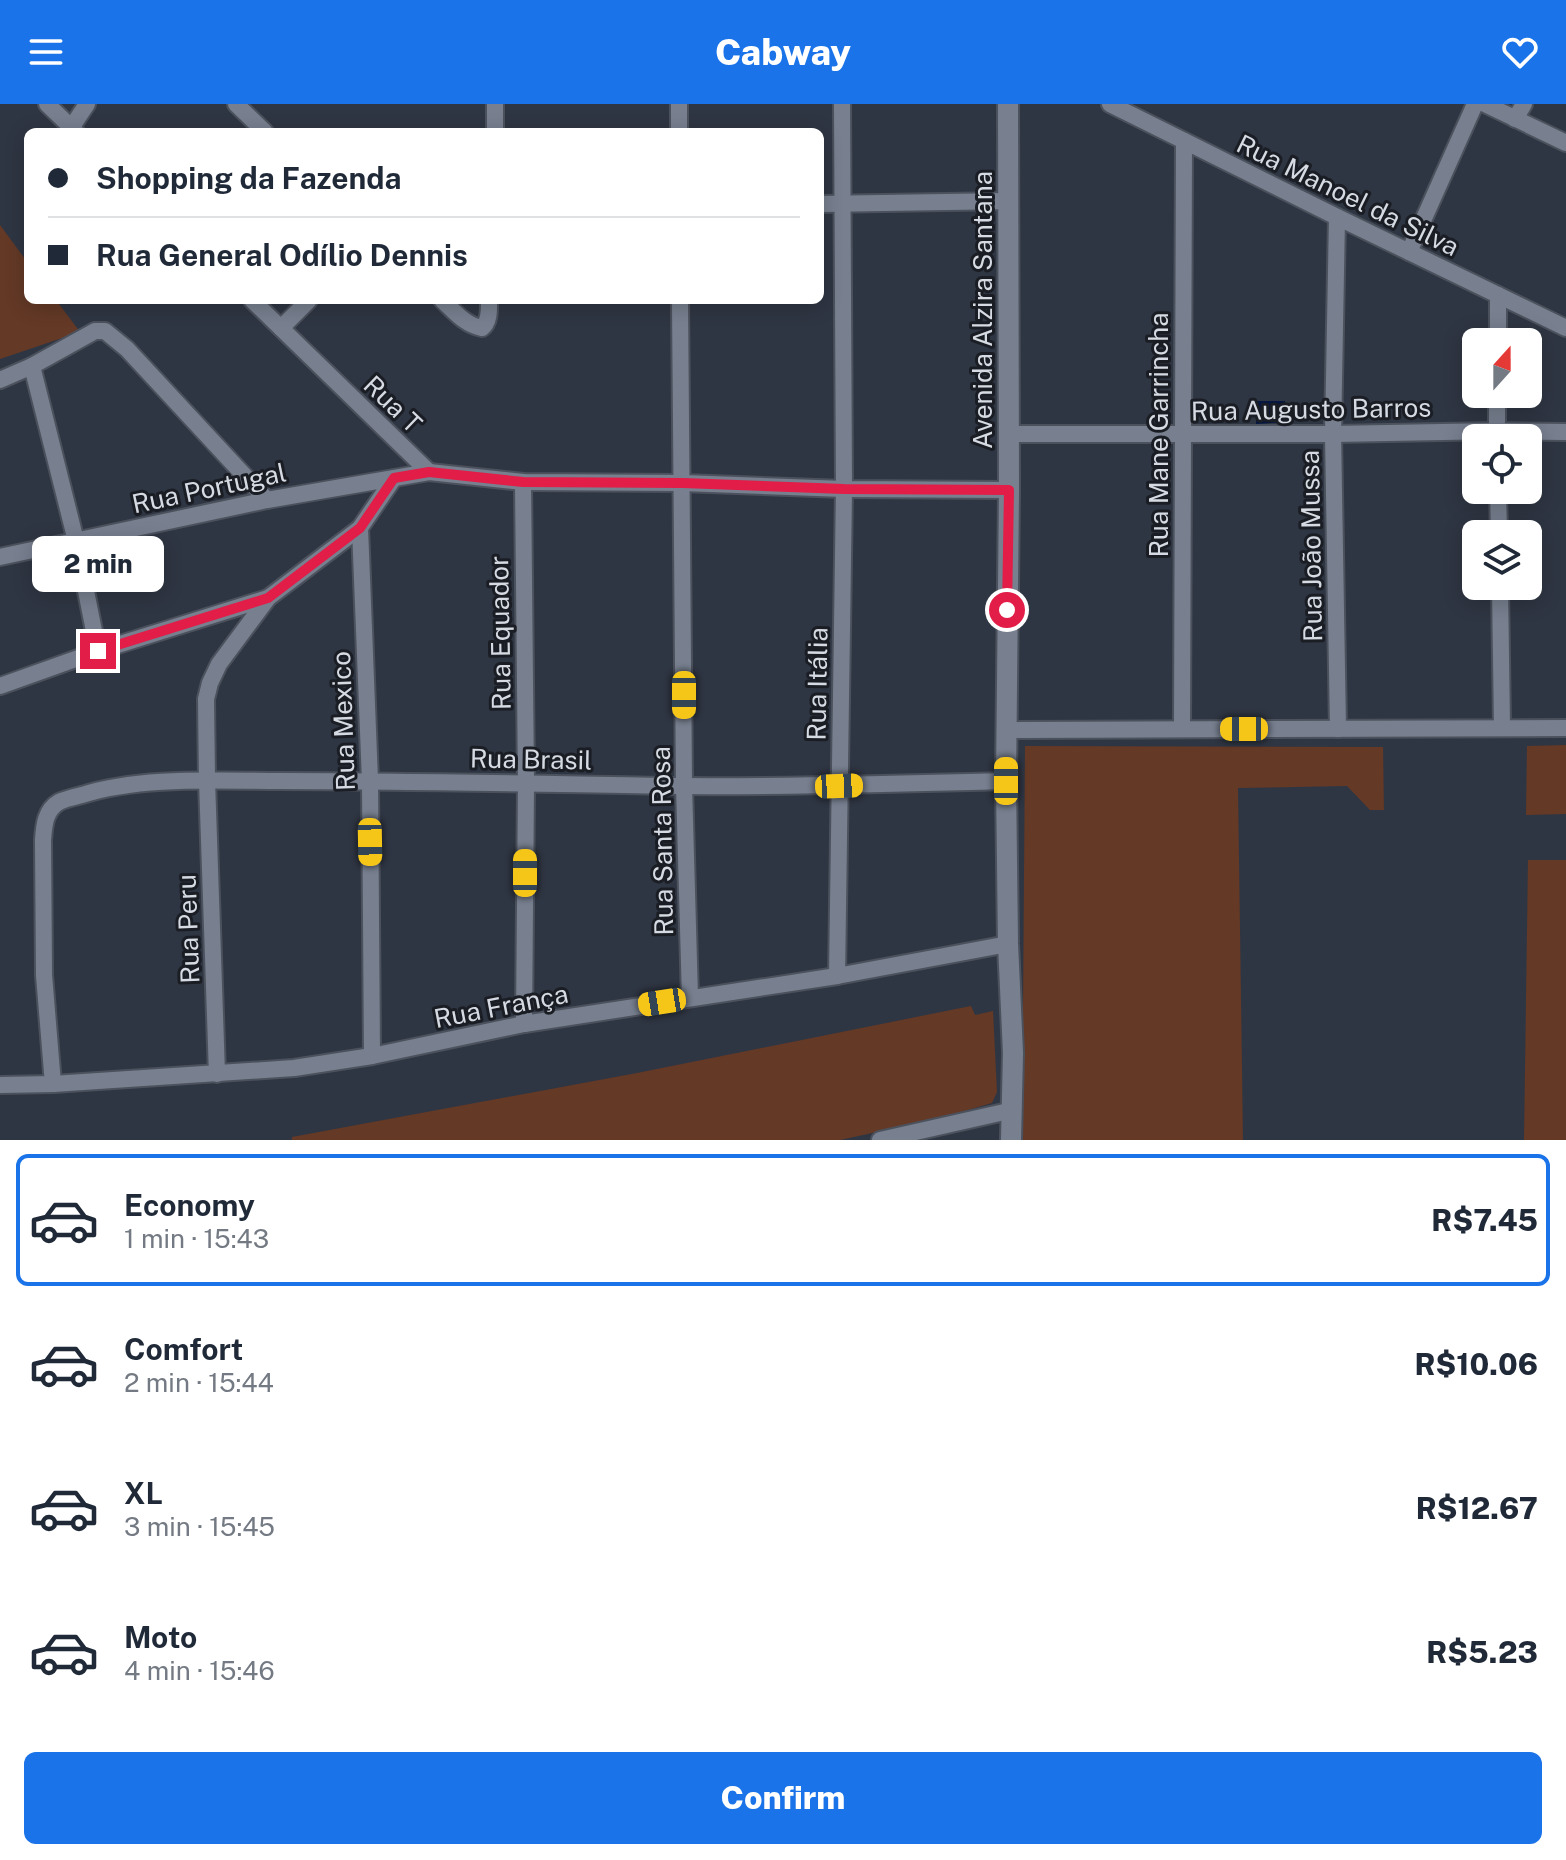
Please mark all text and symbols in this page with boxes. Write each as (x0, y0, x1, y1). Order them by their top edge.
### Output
icon: menu (24, 30, 68, 74)
icon: heart (1498, 30, 1542, 74)
text: Cabway (715, 31, 851, 73)
street label: Rua Manoel da Silva (1232, 128, 1464, 262)
text: Shopping da Fazenda (96, 160, 402, 196)
street label: Avenida Alzira Santana (967, 171, 998, 449)
text: Rua General Odílio Dennis (96, 237, 468, 273)
street label: Rua Mane Garrincha (1143, 312, 1174, 558)
north arrow (1462, 328, 1542, 408)
map controls (1462, 328, 1542, 600)
street label: Rua T (358, 369, 428, 439)
street label: Rua Augusto Barros (1190, 391, 1432, 427)
button: locate (1462, 424, 1542, 504)
street label: Rua João Mussa (1294, 450, 1328, 642)
street label: Rua Portugal (129, 457, 289, 519)
button: layers (1462, 520, 1542, 600)
callout: 2 min (32, 535, 164, 591)
text: 2 min (63, 548, 133, 579)
street label: Rua Equador (483, 556, 517, 710)
route start (989, 592, 1025, 628)
street label: Rua Itália (801, 627, 833, 741)
route end (80, 633, 116, 669)
street label: Rua Mexico (325, 651, 361, 791)
car (672, 671, 696, 719)
car (1220, 717, 1268, 741)
street label: Rua Brasil (470, 742, 592, 776)
street label: Rua Santa Rosa (645, 746, 679, 936)
car (994, 757, 1018, 805)
car (815, 773, 863, 799)
car (358, 818, 382, 866)
car (513, 849, 537, 897)
street label: Rua Peru (171, 874, 205, 984)
street label: Rua França (431, 978, 571, 1034)
car (636, 986, 688, 1018)
icon: car (28, 1184, 100, 1256)
text: Economy (124, 1187, 255, 1223)
text: R$7.45 (1431, 1202, 1538, 1238)
text: 1 min · 15:43 (124, 1223, 269, 1254)
icon: car (28, 1328, 100, 1400)
text: Comfort (124, 1331, 243, 1367)
text: R$10.06 (1414, 1346, 1538, 1382)
text: 2 min · 15:44 (124, 1367, 274, 1398)
icon: car (28, 1472, 100, 1544)
text: XL (124, 1475, 163, 1511)
text: R$12.67 (1416, 1490, 1538, 1526)
text: 3 min · 15:45 (124, 1511, 275, 1542)
icon: car (28, 1616, 100, 1688)
text: Moto (124, 1619, 197, 1655)
text: R$5.23 (1426, 1634, 1538, 1670)
text: 4 min · 15:46 (124, 1655, 275, 1686)
button: Confirm (24, 1752, 1542, 1844)

